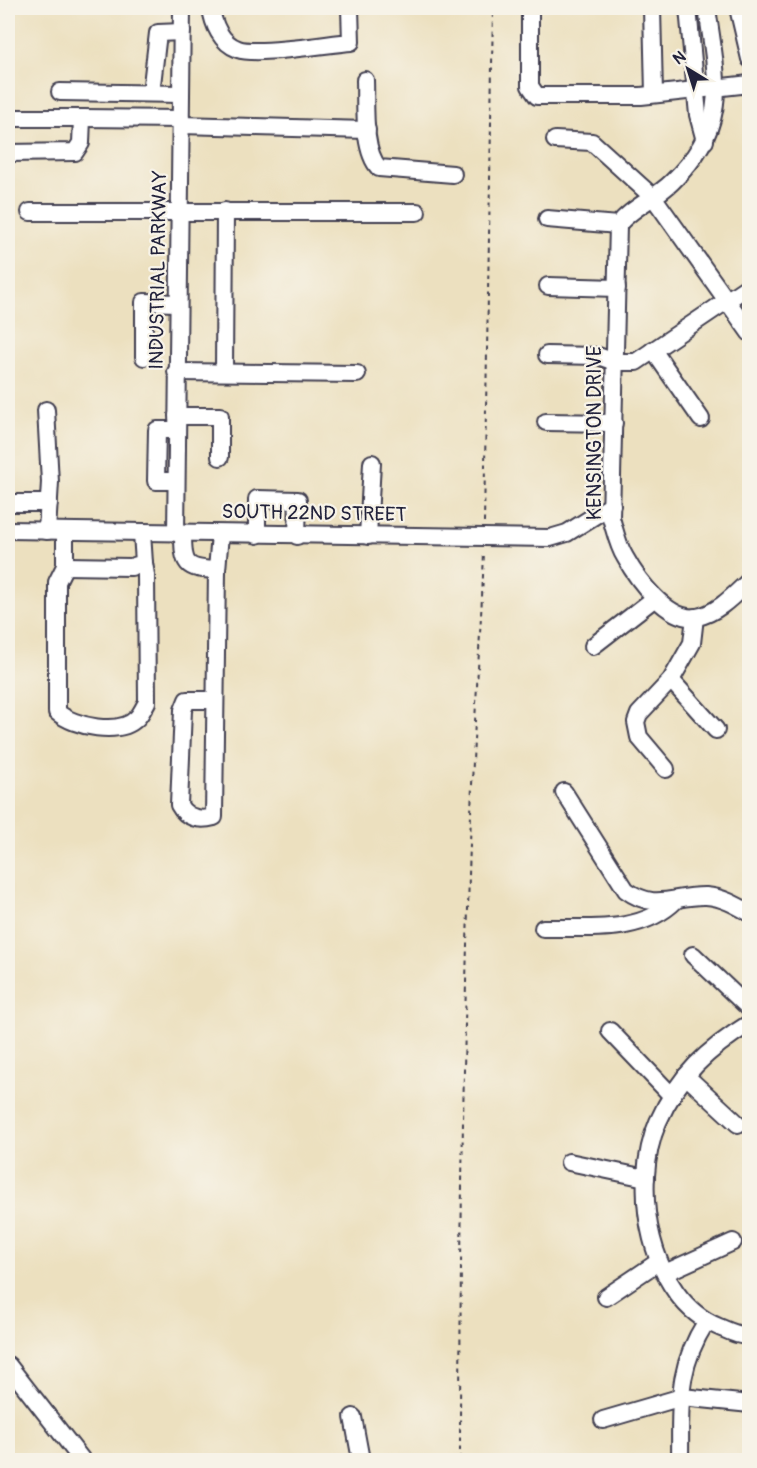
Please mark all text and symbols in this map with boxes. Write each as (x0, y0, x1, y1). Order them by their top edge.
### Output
north arrow (658, 39, 718, 99)
text: N (669, 47, 690, 69)
street label: INDUSTRIAL PARKWAY (144, 170, 172, 370)
street label: KENSINGTON DRIVE (582, 346, 607, 520)
street label: SOUTH 22ND STREET (221, 499, 407, 527)

